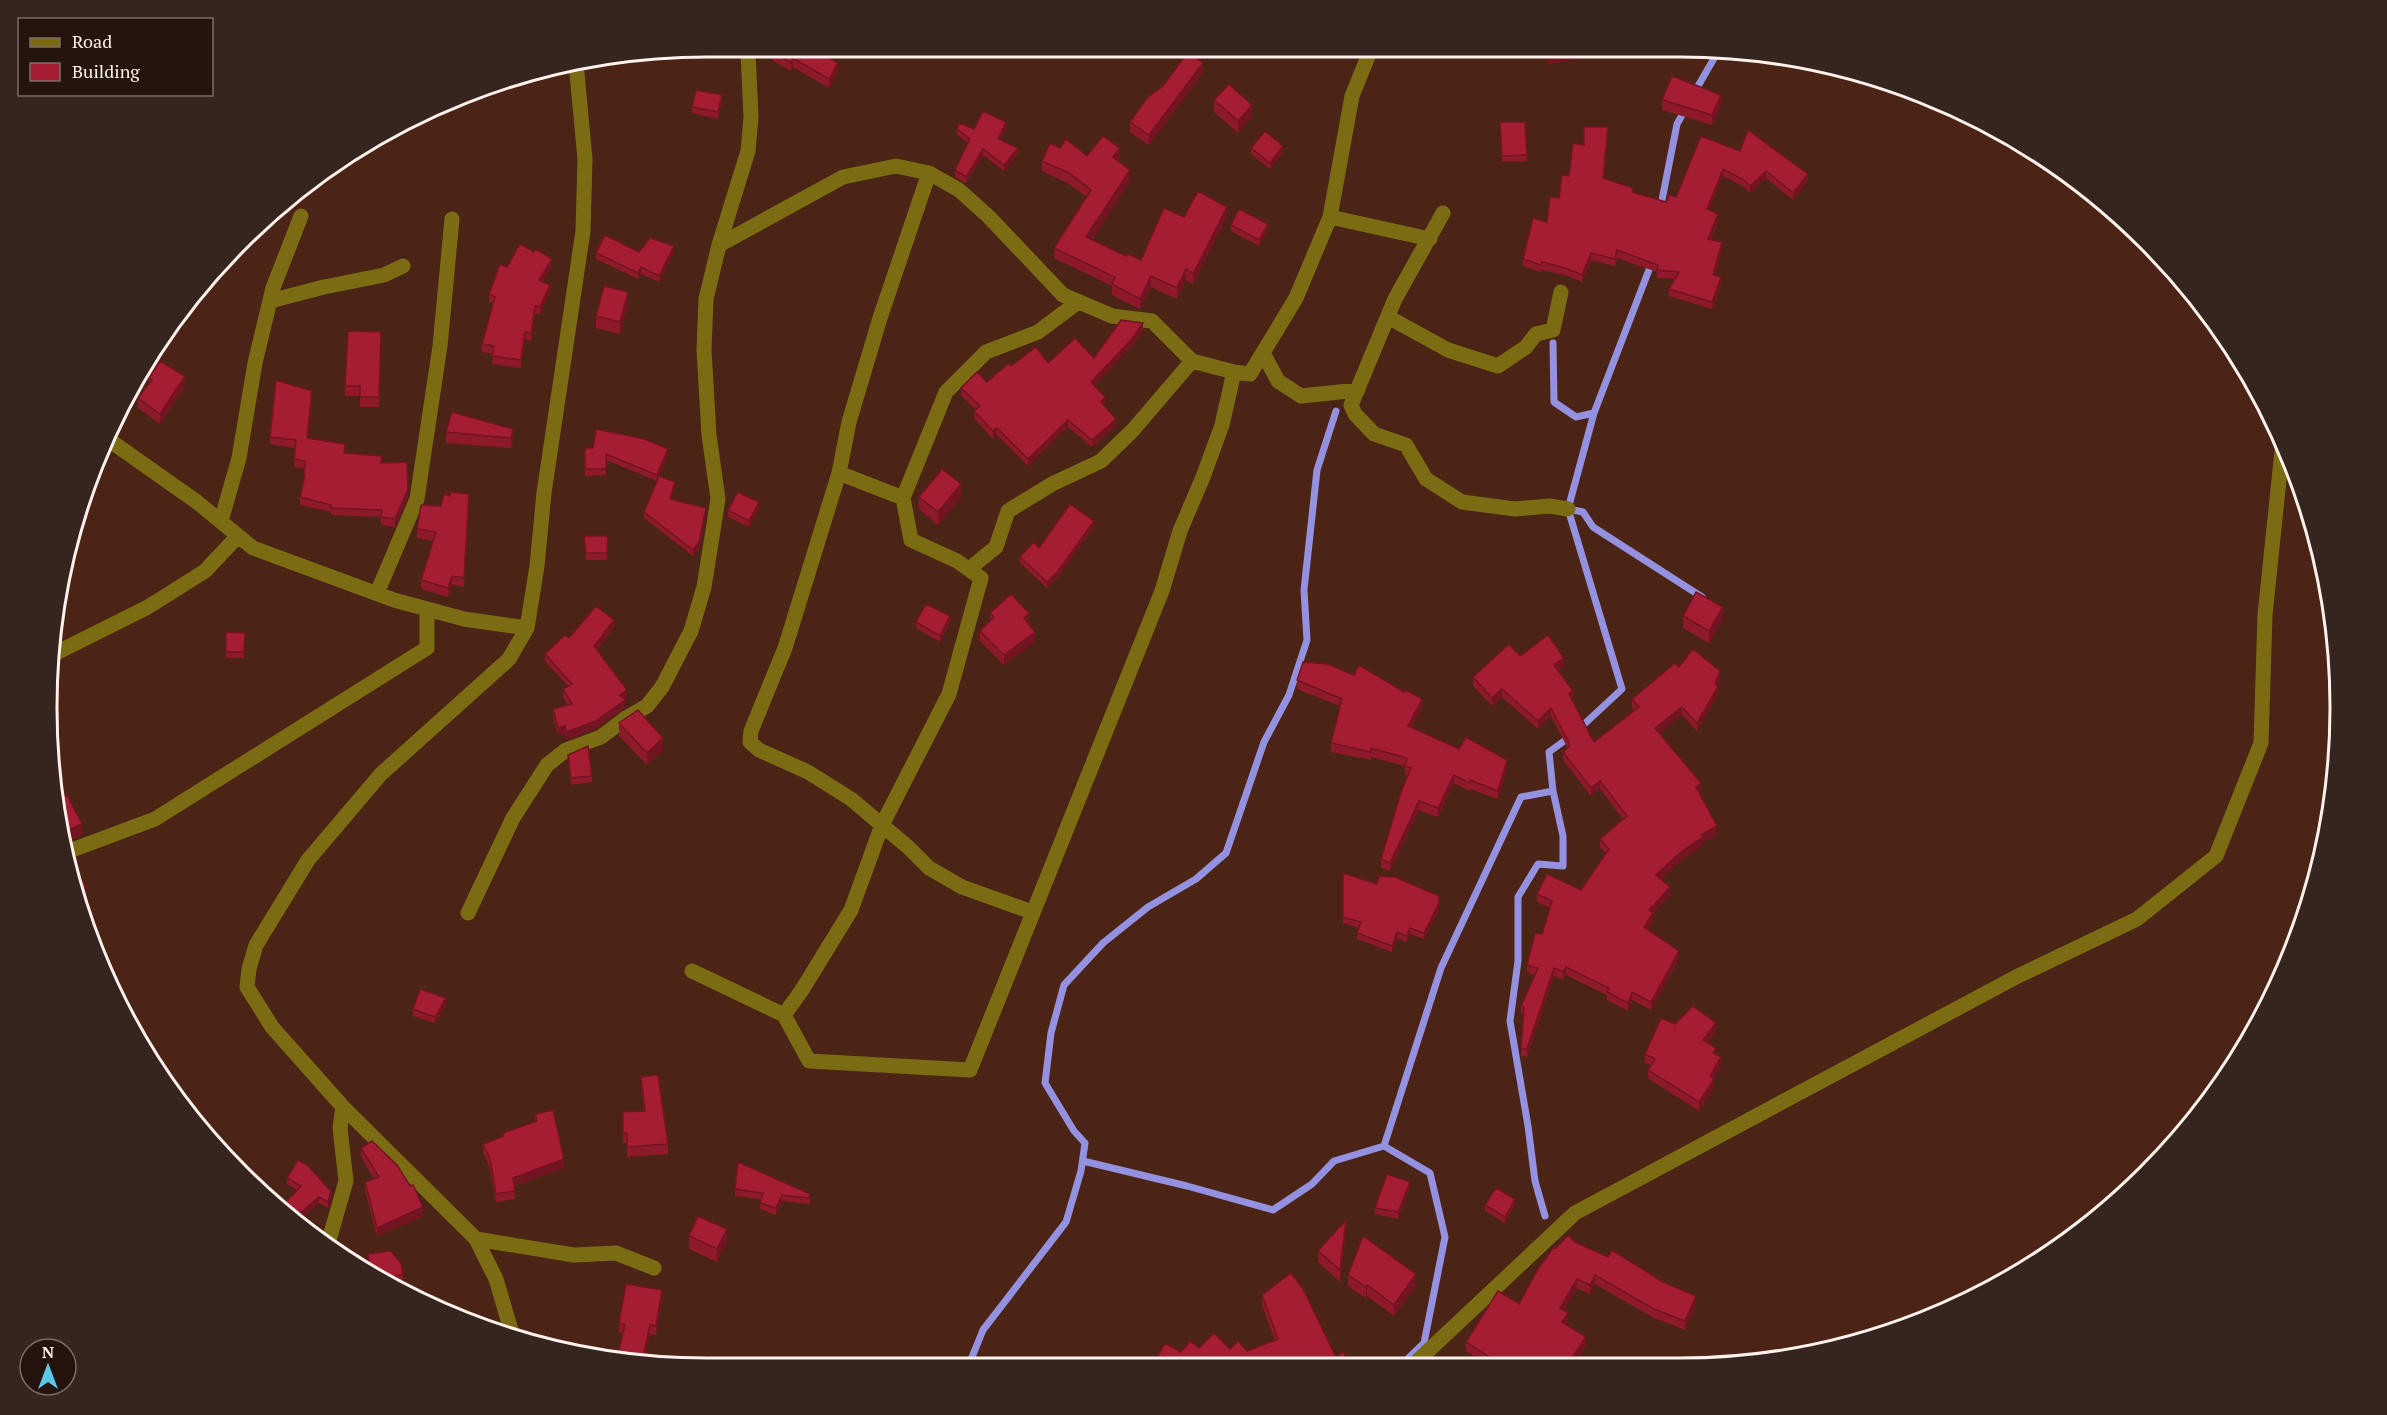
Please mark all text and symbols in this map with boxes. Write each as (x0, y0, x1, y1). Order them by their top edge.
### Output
legend (18, 18, 213, 96)
text: Road (72, 29, 112, 53)
text: Building (72, 59, 140, 83)
north arrow (18, 1337, 78, 1397)
text: N (42, 1341, 54, 1363)

